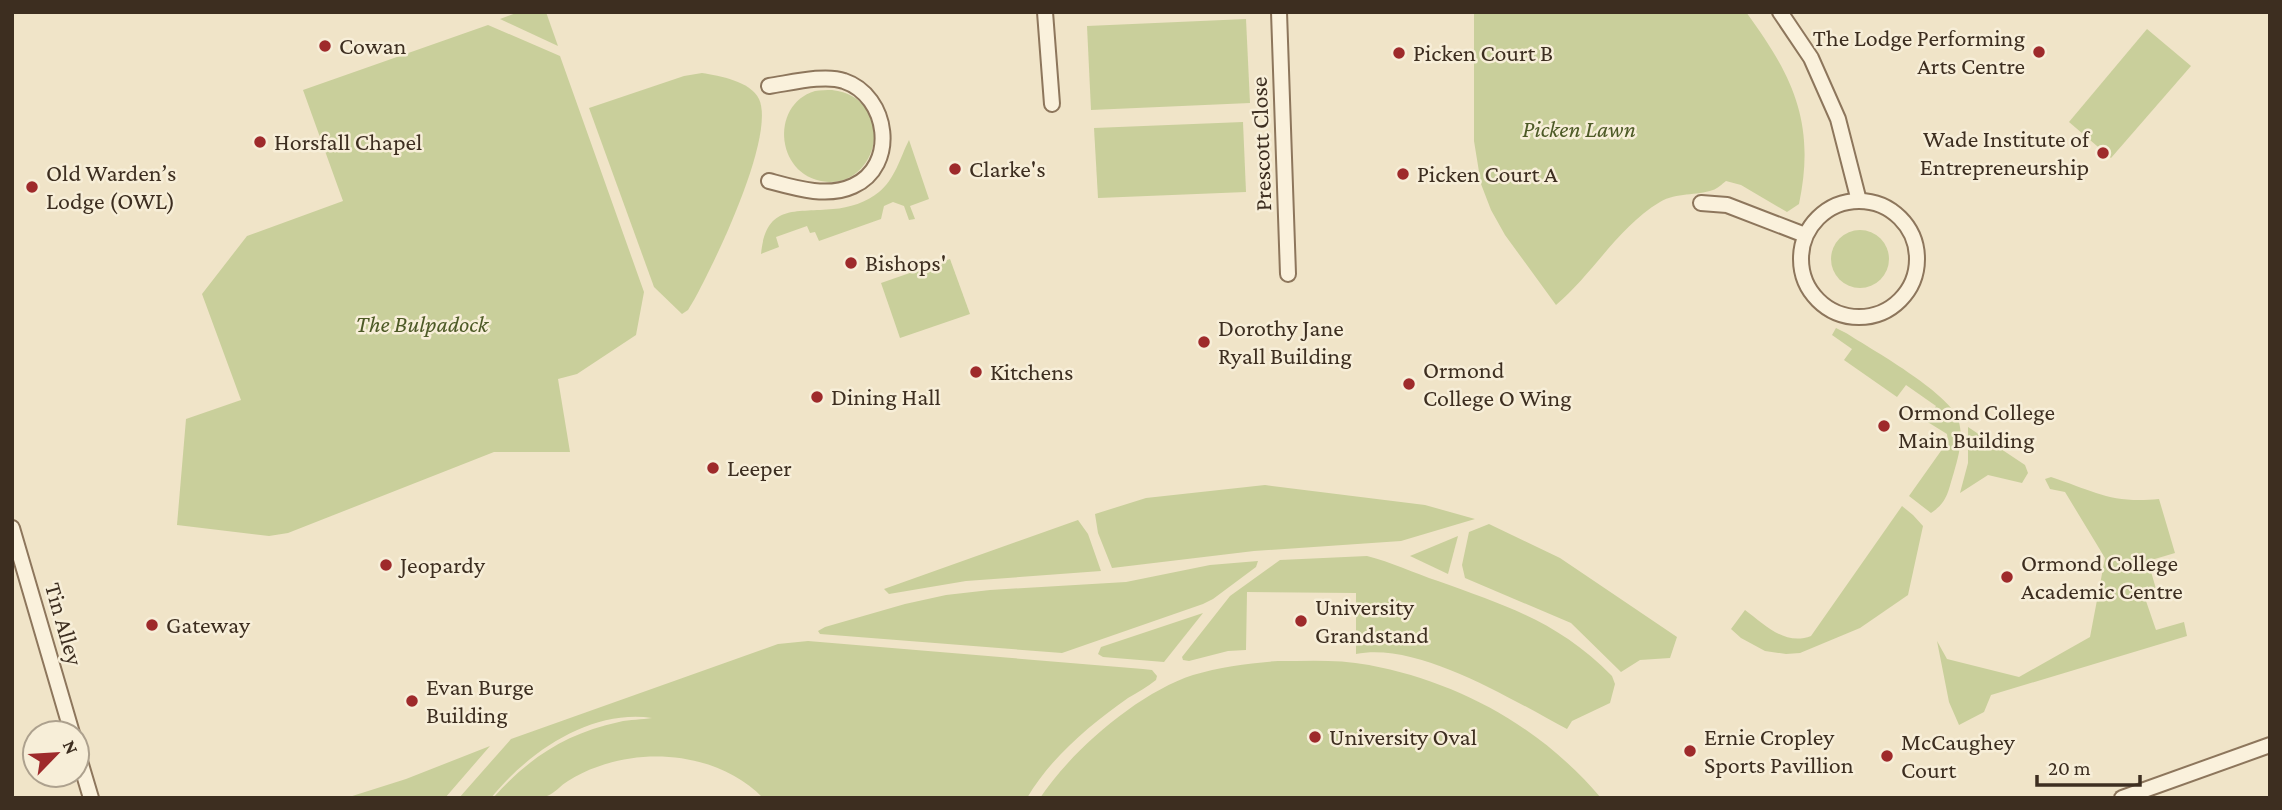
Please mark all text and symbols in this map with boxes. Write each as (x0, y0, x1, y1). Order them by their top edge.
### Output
place label: The Lodge Performing Arts Centre (1813, 24, 2025, 79)
place label: Cowan (339, 32, 406, 59)
marker: Cowan (317, 38, 333, 54)
place label: Picken Court B (1413, 39, 1553, 66)
marker: The Lodge Performing Arts Centre (2031, 44, 2047, 60)
marker: Picken Court B (1391, 45, 1407, 61)
street label: Prescott Close (1245, 76, 1276, 212)
park label: Picken Lawn (1522, 115, 1636, 142)
place label: Wade Institute of Entrepreneurship (1920, 125, 2091, 180)
place label: Horsfall Chapel (274, 128, 422, 155)
marker: Horsfall Chapel (252, 134, 268, 150)
marker: Wade Institute of Entrepreneurship (2095, 145, 2111, 161)
place label: Clarke's (969, 155, 1046, 182)
place label: Old Warden’s Lodge (OWL) (46, 159, 176, 215)
place label: Picken Court A (1417, 160, 1558, 187)
marker: Clarke's (947, 161, 963, 177)
marker: Picken Court A (1395, 166, 1411, 182)
marker: Old Warden’s Lodge (OWL) (24, 179, 40, 195)
place label: Bishops' (865, 249, 946, 276)
marker: Bishops' (843, 255, 859, 271)
park label: The Bulpadock (356, 310, 490, 337)
place label: Dorothy Jane Ryall Building (1218, 314, 1352, 369)
marker: Dorothy Jane Ryall Building (1196, 334, 1212, 350)
place label: Ormond College O Wing (1423, 356, 1572, 411)
place label: Kitchens (990, 358, 1073, 385)
marker: Kitchens (968, 364, 984, 380)
marker: Ormond College O Wing (1401, 376, 1417, 392)
place label: Dining Hall (831, 383, 941, 410)
marker: Dining Hall (809, 389, 825, 405)
place label: Ormond College Main Building (1898, 398, 2055, 453)
marker: Ormond College Main Building (1876, 418, 1892, 434)
place label: Leeper (727, 454, 792, 481)
marker: Leeper (705, 460, 721, 476)
place label: Ormond College Academic Centre (2021, 549, 2183, 604)
place label: Jeopardy (398, 551, 486, 578)
marker: Jeopardy (378, 557, 394, 573)
marker: Ormond College Academic Centre (1999, 569, 2015, 585)
street label: Tin Alley (40, 580, 89, 669)
place label: University Grandstand (1315, 593, 1429, 648)
place label: Gateway (166, 611, 251, 638)
marker: University Grandstand (1293, 613, 1309, 629)
marker: Gateway (144, 617, 160, 633)
place label: Evan Burge Building (426, 673, 534, 728)
marker: Evan Burge Building (404, 693, 420, 709)
north arrow (21, 719, 91, 789)
place label: University Oval (1329, 723, 1477, 750)
place label: Ernie Cropley Sports Pavillion (1704, 723, 1854, 778)
place label: McCaughey Court (1901, 728, 2016, 783)
marker: University Oval (1307, 729, 1323, 745)
text: N (59, 737, 83, 757)
marker: Ernie Cropley Sports Pavillion (1682, 743, 1698, 759)
scale bar (2037, 744, 2140, 788)
marker: McCaughey Court (1879, 748, 1895, 764)
text: 20 m (2048, 756, 2091, 780)

